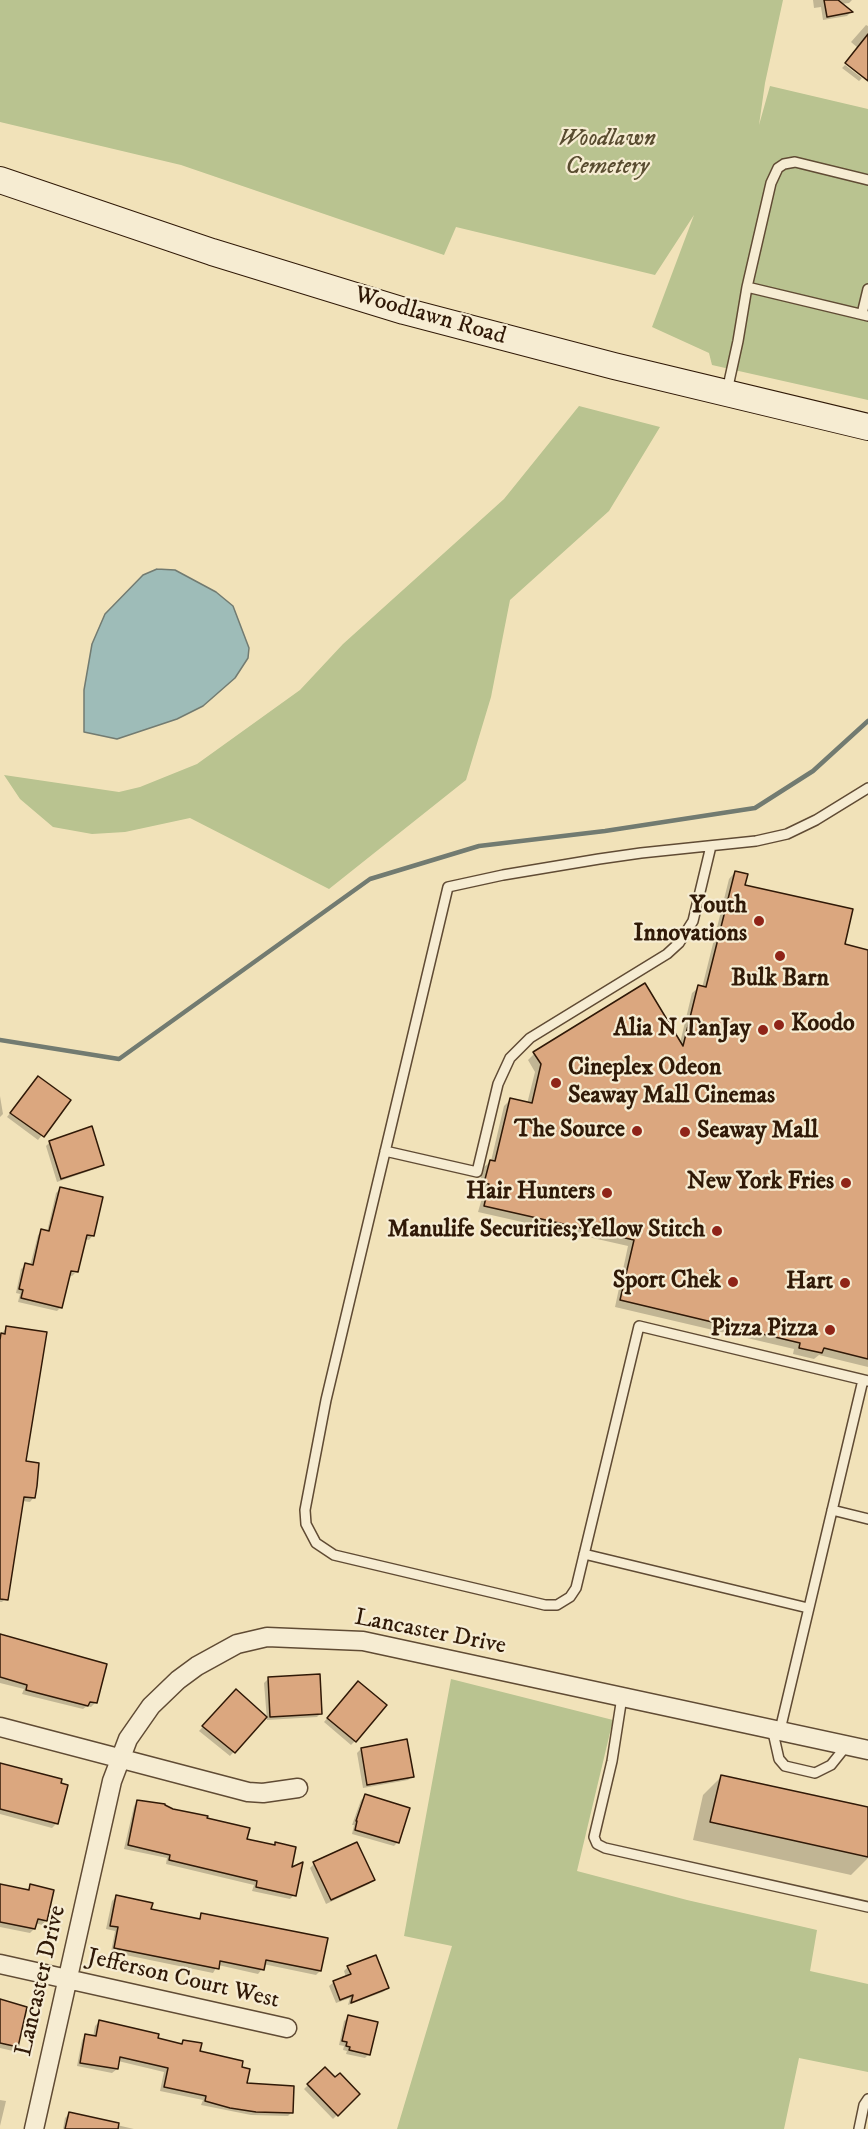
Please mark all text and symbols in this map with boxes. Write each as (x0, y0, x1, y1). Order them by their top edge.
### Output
park label: Woodlawn Cemetery (558, 126, 656, 182)
street label: Woodlawn Road (351, 282, 509, 352)
place label: Youth Innovations (634, 893, 747, 949)
marker: Youth Innovations (752, 914, 766, 928)
marker: Bulk Barn (773, 949, 787, 963)
place label: Bulk Barn (731, 966, 829, 994)
place label: Koodo (791, 1011, 855, 1039)
place label: Alia N TanJay (613, 1016, 751, 1044)
marker: Koodo (772, 1018, 786, 1032)
marker: Alia N TanJay (756, 1023, 770, 1037)
place label: Cineplex Odeon Seaway Mall Cinemas (568, 1055, 775, 1111)
marker: Cineplex Odeon Seaway Mall Cinemas (549, 1076, 563, 1090)
place label: The Source (514, 1117, 625, 1145)
place label: Seaway Mall (697, 1118, 818, 1146)
marker: The Source (630, 1124, 644, 1138)
marker: Seaway Mall (678, 1125, 692, 1139)
place label: New York Fries (687, 1169, 834, 1197)
marker: New York Fries (839, 1176, 853, 1190)
place label: Hair Hunters (466, 1179, 595, 1207)
marker: Hair Hunters (600, 1186, 614, 1200)
place label: Manulife Securities;Yellow Stitch (387, 1217, 705, 1245)
marker: Manulife Securities;Yellow Stitch (710, 1224, 724, 1238)
place label: Sport Chek (613, 1268, 721, 1296)
place label: Hart (786, 1269, 833, 1297)
marker: Sport Chek (726, 1275, 740, 1289)
marker: Hart (838, 1276, 852, 1290)
place label: Pizza Pizza (711, 1316, 818, 1344)
marker: Pizza Pizza (823, 1323, 837, 1337)
street label: Lancaster Drive (352, 1604, 508, 1662)
street label: Lancaster Drive (11, 1903, 73, 2059)
street label: Jefferson Court West (84, 1944, 282, 2016)

